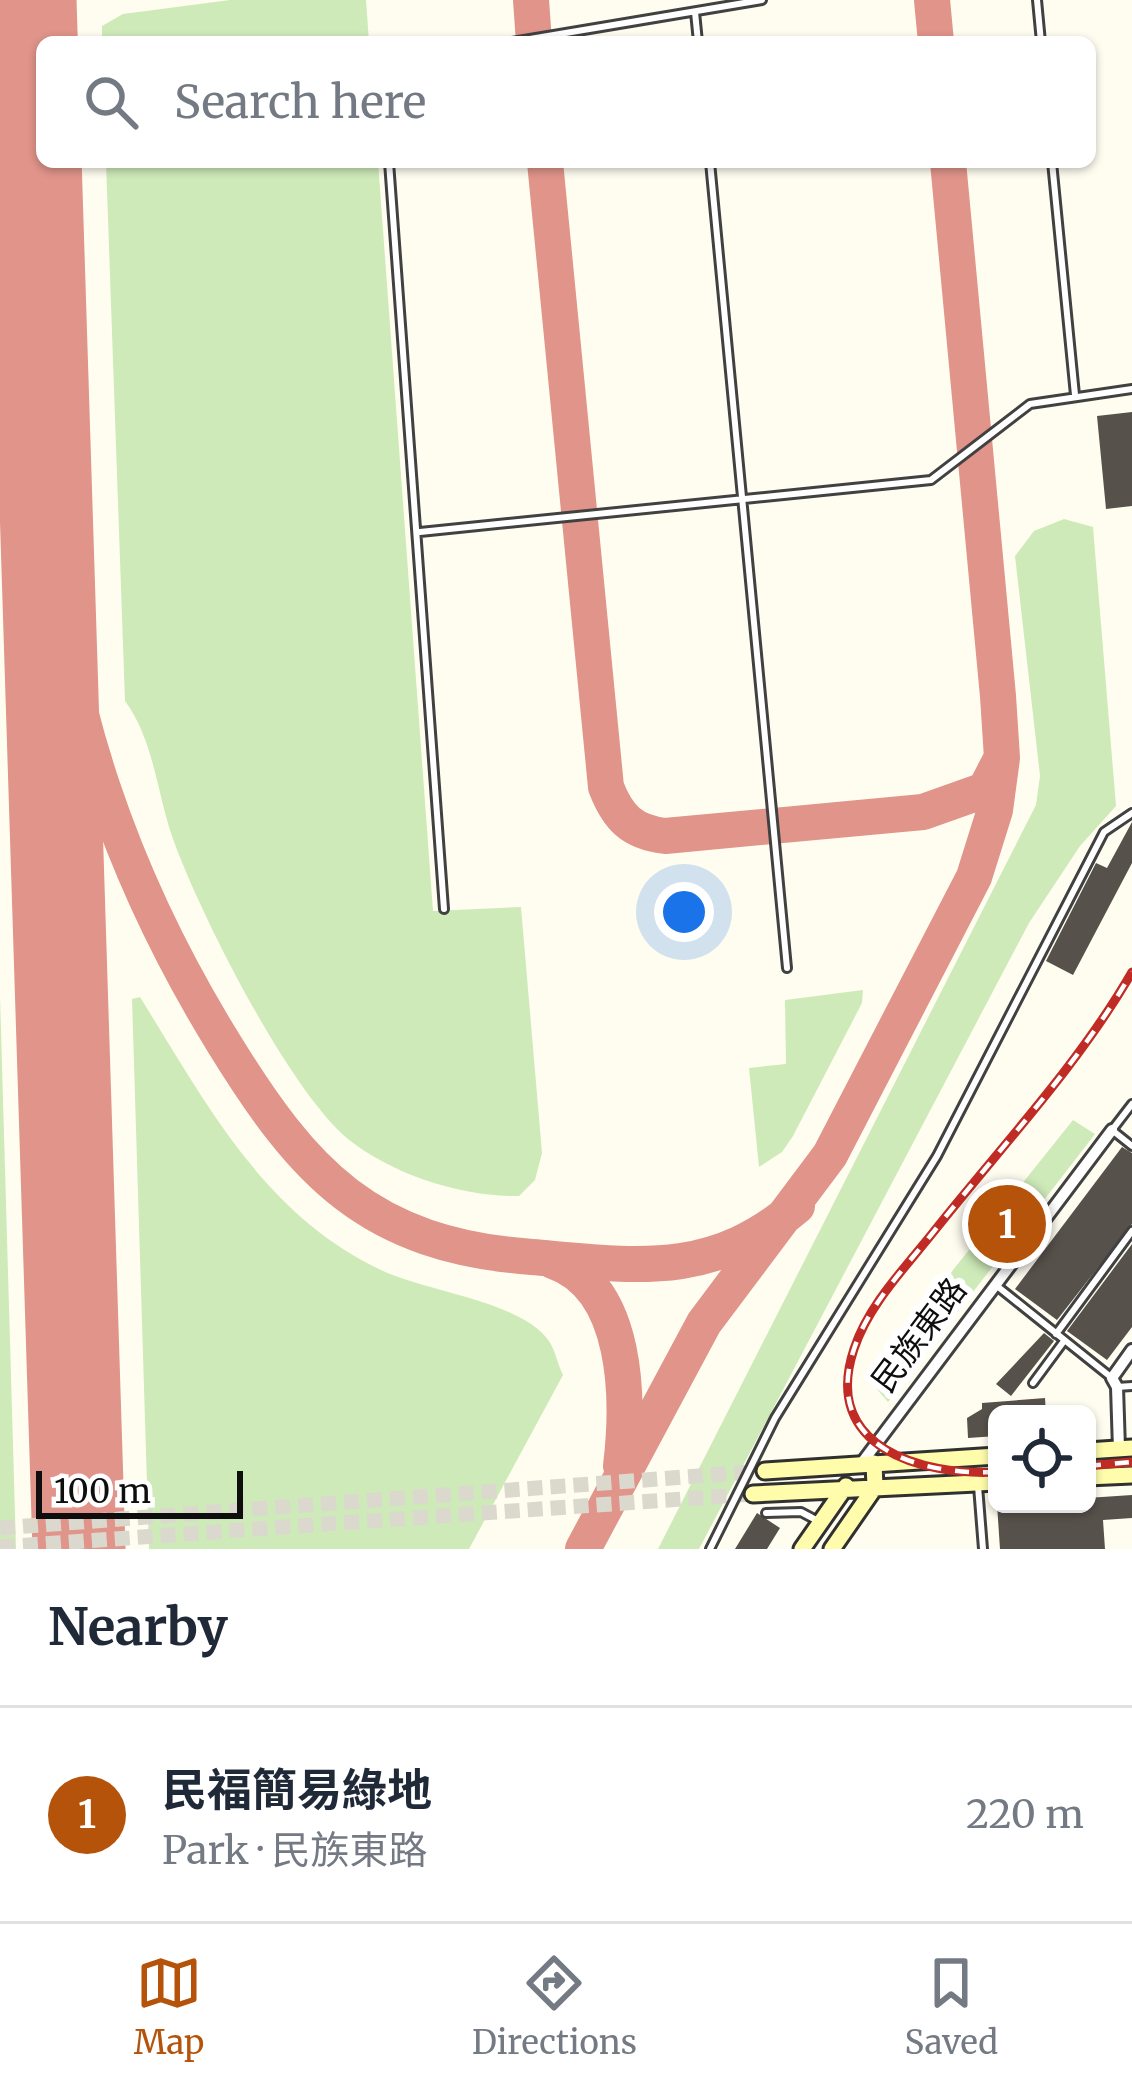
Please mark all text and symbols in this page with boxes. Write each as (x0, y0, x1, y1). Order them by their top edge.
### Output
search box (36, 36, 1096, 168)
icon: search (78, 69, 144, 135)
text: Search here (174, 74, 426, 130)
your location (654, 882, 714, 942)
pin: 1 (968, 1179, 1046, 1269)
street label: 民族東路 (863, 1270, 975, 1400)
map controls (988, 1405, 1096, 1513)
button: locate (988, 1405, 1096, 1513)
scale bar (36, 1465, 243, 1518)
text: 100 m (54, 1471, 151, 1512)
text: Nearby (48, 1595, 228, 1659)
text: 民福簡易綠地 (162, 1762, 432, 1818)
text: 1 (78, 1790, 96, 1839)
text: 220 m (966, 1790, 1084, 1839)
text: Park · 民族東路 (162, 1826, 428, 1875)
tab: Map (134, 1950, 204, 2063)
tab: Directions (472, 1950, 637, 2063)
tab: Saved (905, 1950, 998, 2063)

